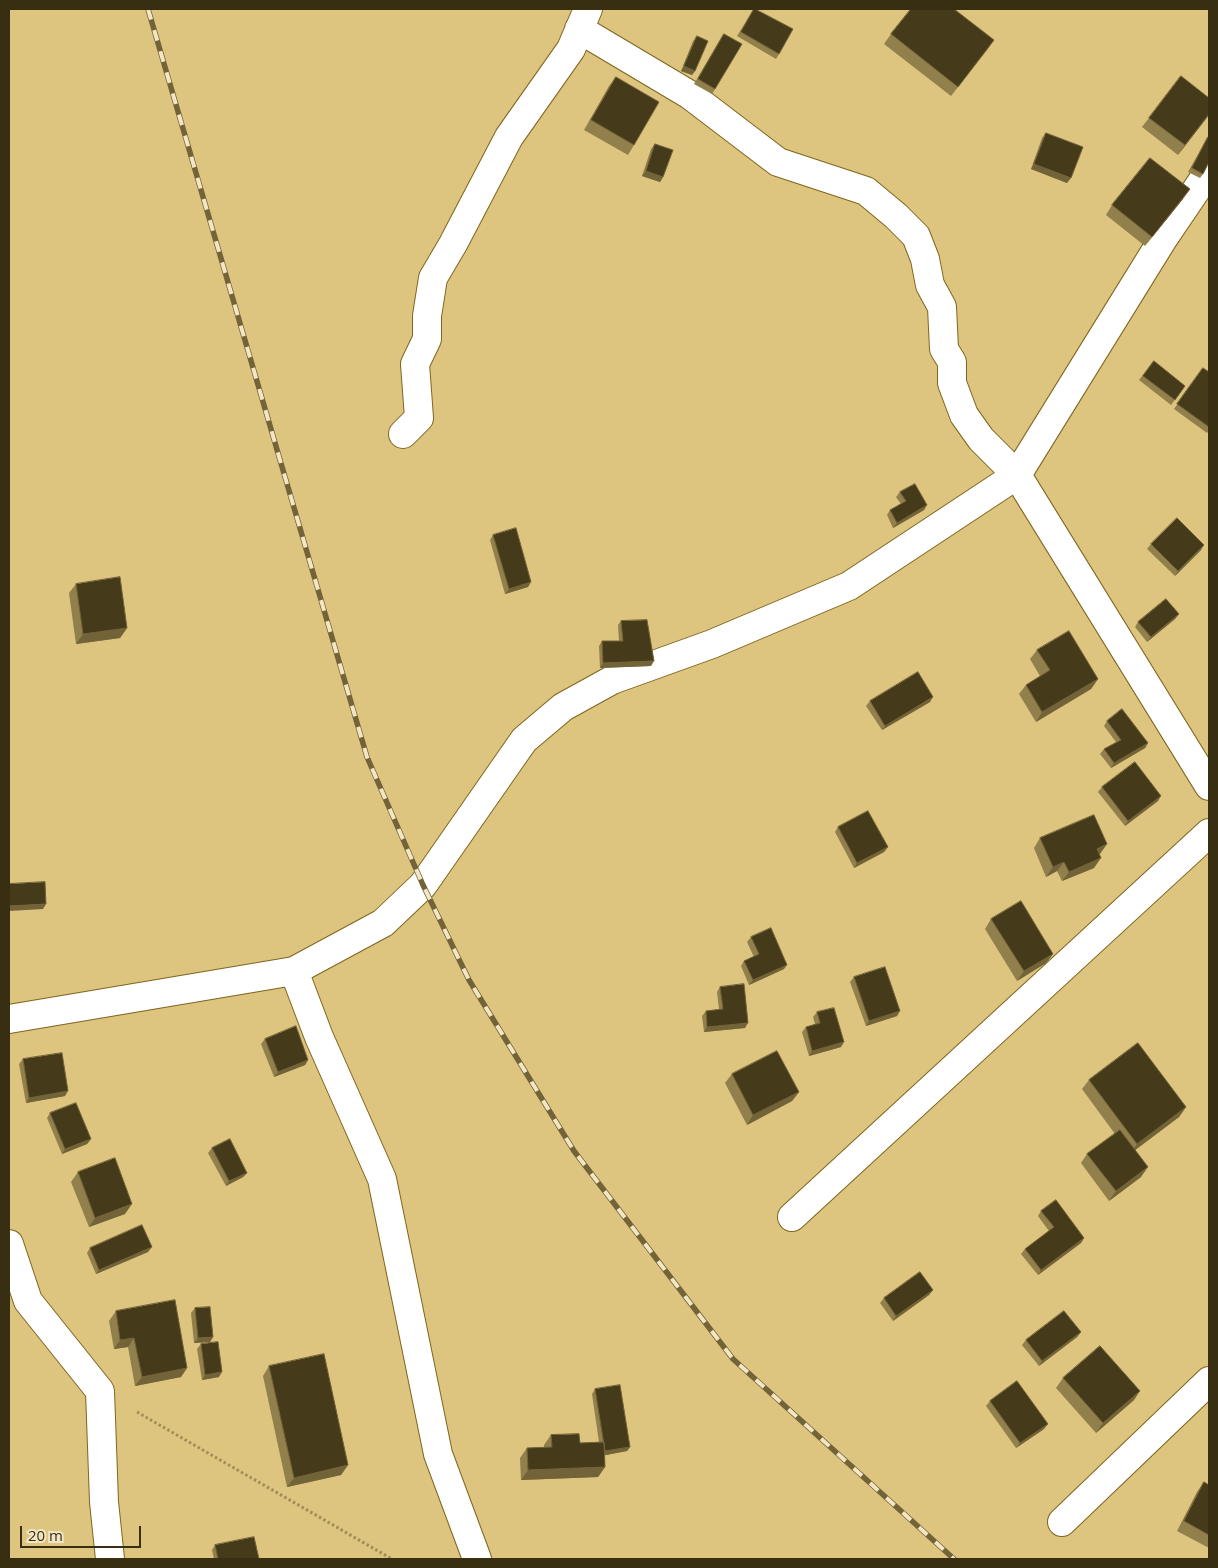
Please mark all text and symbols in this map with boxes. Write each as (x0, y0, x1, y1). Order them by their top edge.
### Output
scale bar (22, 1516, 144, 1548)
text: 20 m (28, 1525, 63, 1545)

